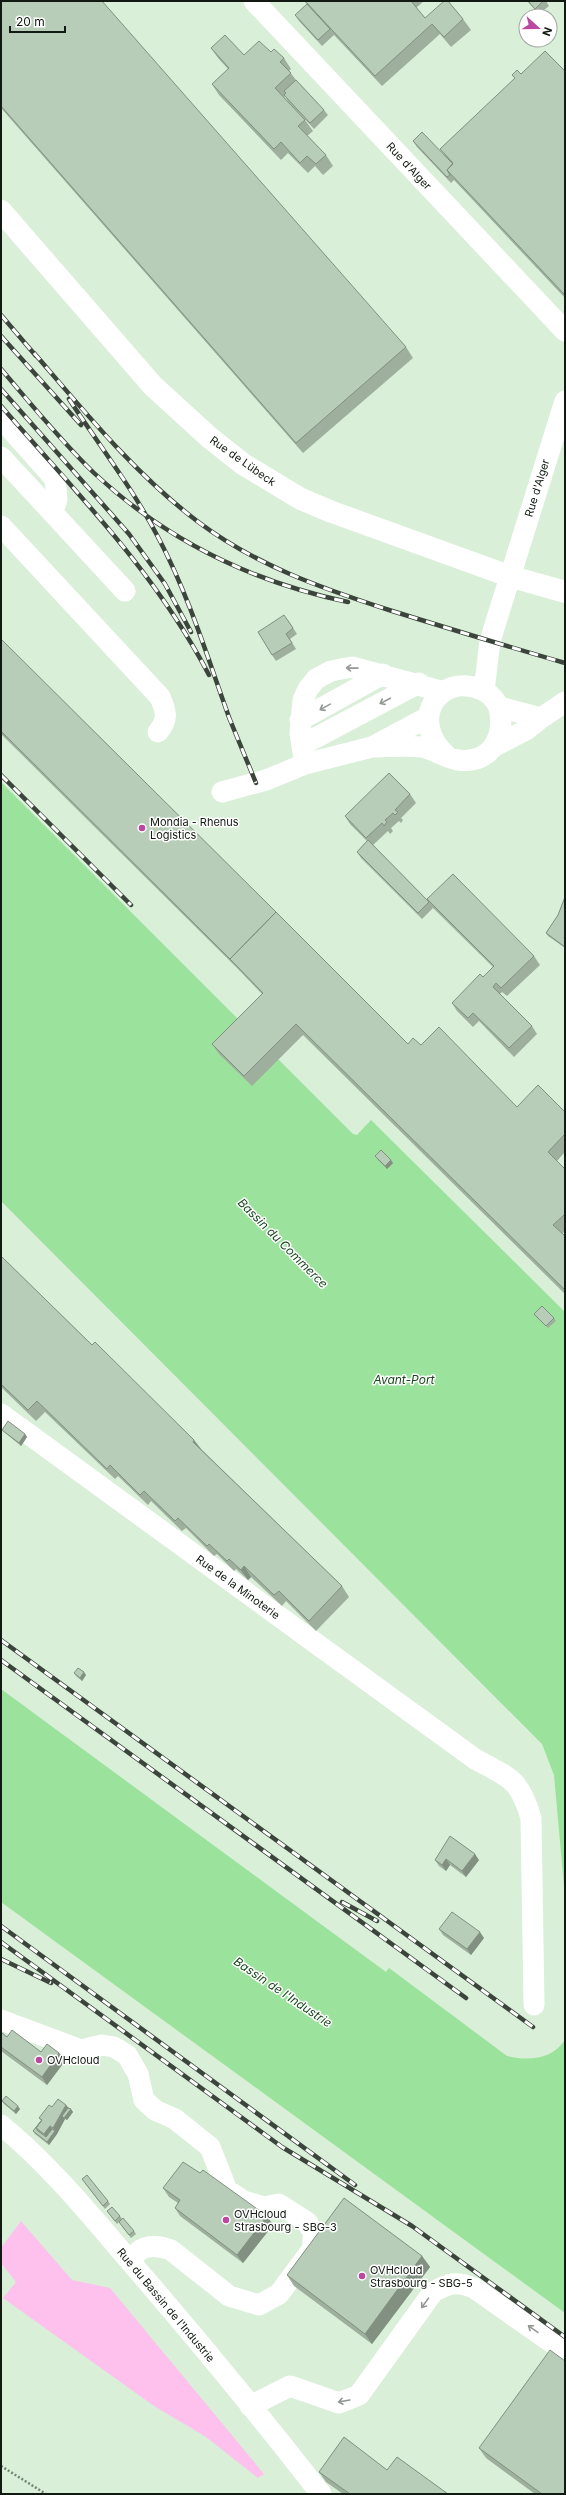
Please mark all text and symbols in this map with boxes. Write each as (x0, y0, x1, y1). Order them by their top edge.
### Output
scale bar (10, 8, 65, 34)
north arrow (518, 8, 558, 48)
text: 20 m (16, 14, 45, 29)
text: N (539, 25, 555, 38)
street label: Rue d'Alger (383, 139, 435, 193)
street label: Rue de Lübeck (207, 433, 279, 489)
street label: Rue d'Alger (522, 457, 552, 519)
one-way arrow (346, 664, 359, 672)
one-way arrow (379, 698, 391, 706)
one-way arrow (319, 703, 331, 711)
place label: Mondia - Rhenus Logistics (150, 815, 239, 842)
marker: Mondia - Rhenus Logistics (137, 823, 147, 833)
water label: Bassin du Commerce (235, 1195, 331, 1291)
water label: Avant-Port (372, 1372, 436, 1387)
street label: Rue de la Minoterie (193, 1552, 283, 1622)
water label: Bassin de l'Industrie (231, 1954, 335, 2030)
place label: OVHcloud (47, 2053, 100, 2067)
marker: OVHcloud (34, 2055, 44, 2065)
place label: OVHcloud Strasbourg - SBG-3 (234, 2207, 337, 2234)
marker: OVHcloud Strasbourg - SBG-3 (221, 2215, 231, 2225)
street label: Rue du Bassin de l'Industrie (114, 2245, 218, 2365)
place label: OVHcloud Strasbourg - SBG-5 (370, 2263, 473, 2290)
marker: OVHcloud Strasbourg - SBG-5 (357, 2271, 367, 2281)
one-way arrow (421, 2297, 429, 2308)
one-way arrow (528, 2325, 539, 2333)
one-way arrow (338, 2397, 351, 2405)

